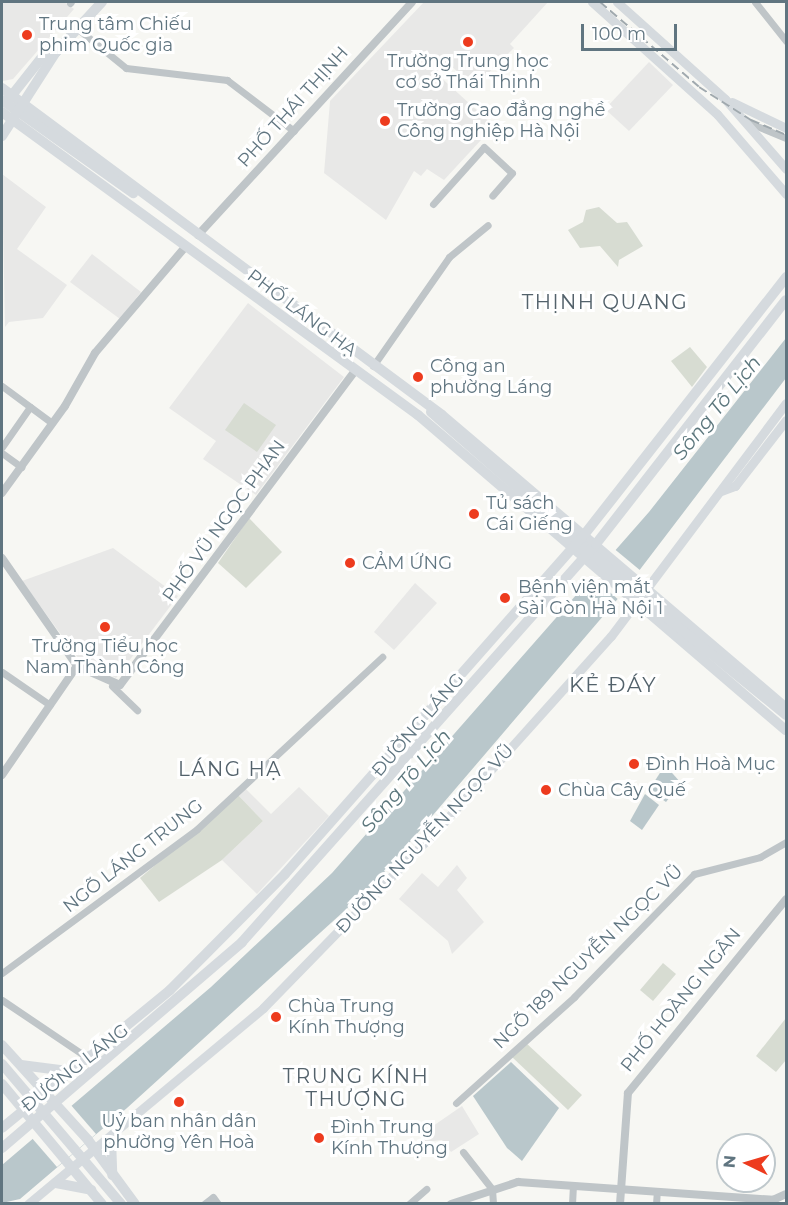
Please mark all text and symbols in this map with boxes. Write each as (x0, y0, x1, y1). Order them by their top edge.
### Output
scale bar (584, 12, 680, 50)
place label: Trung tâm Chiếu phim Quốc gia (39, 14, 192, 57)
text: 100 m (592, 23, 646, 45)
marker: Trung tâm Chiếu phim Quốc gia (20, 28, 34, 42)
marker: Trường Trung học cơ sở Thái Thịnh (461, 35, 475, 49)
street label: PHỐ THÁI THỊNH (233, 42, 353, 172)
place label: Trường Trung học cơ sở Thái Thịnh (387, 51, 549, 94)
place label: Trường Cao đẳng nghề Công nghiệp Hà Nội (397, 100, 605, 142)
marker: Trường Cao đẳng nghề Công nghiệp Hà Nội (378, 114, 392, 128)
street label: PHỐ LÁNG HẠ (243, 265, 361, 361)
district label: THỊNH QUANG (522, 290, 688, 314)
water label: Sông Tô Lịch (668, 351, 766, 465)
place label: Công an phường Láng (430, 356, 552, 398)
marker: Công an phường Láng (411, 370, 425, 384)
street label: PHỐ VŨ NGỌC PHAN (158, 436, 290, 606)
place label: Tủ sách Cái Giếng (486, 493, 573, 536)
marker: Tủ sách Cái Giếng (467, 507, 481, 521)
place label: CẢM ỨNG (362, 552, 452, 574)
marker: CẢM ỨNG (343, 556, 357, 570)
place label: Bệnh viện mắt Sài Gòn Hà Nội 1 (518, 577, 663, 620)
marker: Bệnh viện mắt Sài Gòn Hà Nội 1 (496, 589, 514, 607)
marker: Trường Tiểu học Nam Thành Công (98, 620, 112, 634)
place label: Trường Tiểu học Nam Thành Công (25, 636, 185, 678)
street label: ĐƯỜNG LÁNG (367, 669, 469, 781)
district label: KẺ ĐÁY (569, 672, 657, 698)
water label: Sông Tô Lịch (356, 725, 456, 837)
street label: ĐƯỜNG NGUYỄN NGỌC VŨ (332, 740, 518, 938)
place label: Đình Hoà Mục (646, 753, 775, 775)
district label: LÁNG HẠ (178, 757, 282, 781)
marker: Đình Hoà Mục (627, 757, 641, 771)
place label: Chùa Cây Quế (558, 779, 686, 801)
marker: Chùa Cây Quế (539, 783, 553, 797)
street label: NGÕ LÁNG TRUNG (59, 795, 207, 917)
street label: NGÕ 189 NGUYỄN NGỌC VŨ (489, 861, 687, 1053)
street label: PHỐ HOÀNG NGÂN (616, 924, 746, 1076)
place label: Chùa Trung Kính Thượng (288, 996, 405, 1038)
marker: Chùa Trung Kính Thượng (269, 1010, 283, 1024)
street label: ĐƯỜNG LÁNG (17, 1020, 133, 1116)
district label: TRUNG KÍNH THƯỢNG (283, 1065, 429, 1112)
marker: Uỷ ban nhân dân phường Yên Hoà (172, 1095, 186, 1109)
place label: Uỷ ban nhân dân phường Yên Hoà (101, 1111, 257, 1154)
place label: Đình Trung Kính Thượng (331, 1117, 448, 1160)
marker: Đình Trung Kính Thượng (312, 1131, 326, 1145)
north arrow (716, 1133, 776, 1193)
text: N (720, 1154, 740, 1169)

